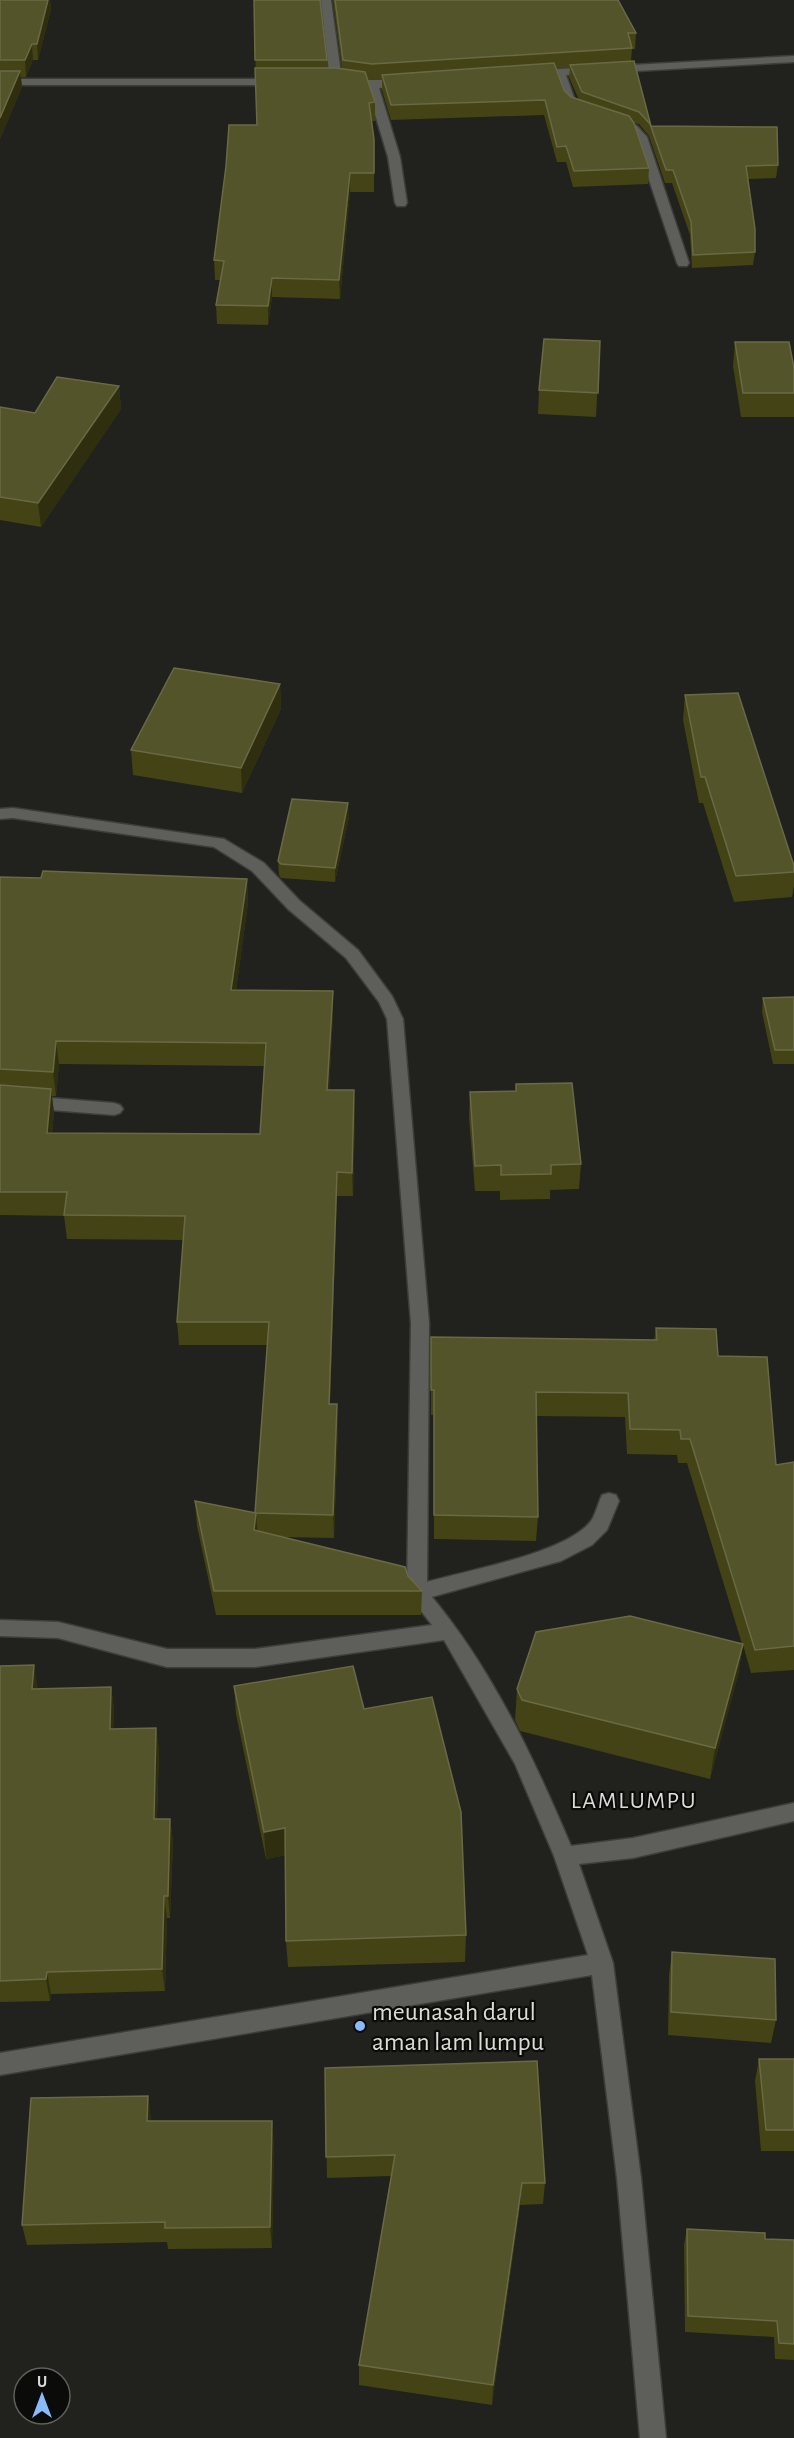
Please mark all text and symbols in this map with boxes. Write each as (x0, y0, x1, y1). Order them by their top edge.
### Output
district label: LAMLUMPU (571, 1789, 697, 1813)
place label: meunasah darul aman lam lumpu (372, 1999, 544, 2055)
marker: meunasah darul aman lam lumpu (353, 2019, 367, 2033)
north arrow (12, 2366, 72, 2426)
text: U (37, 2374, 47, 2390)

